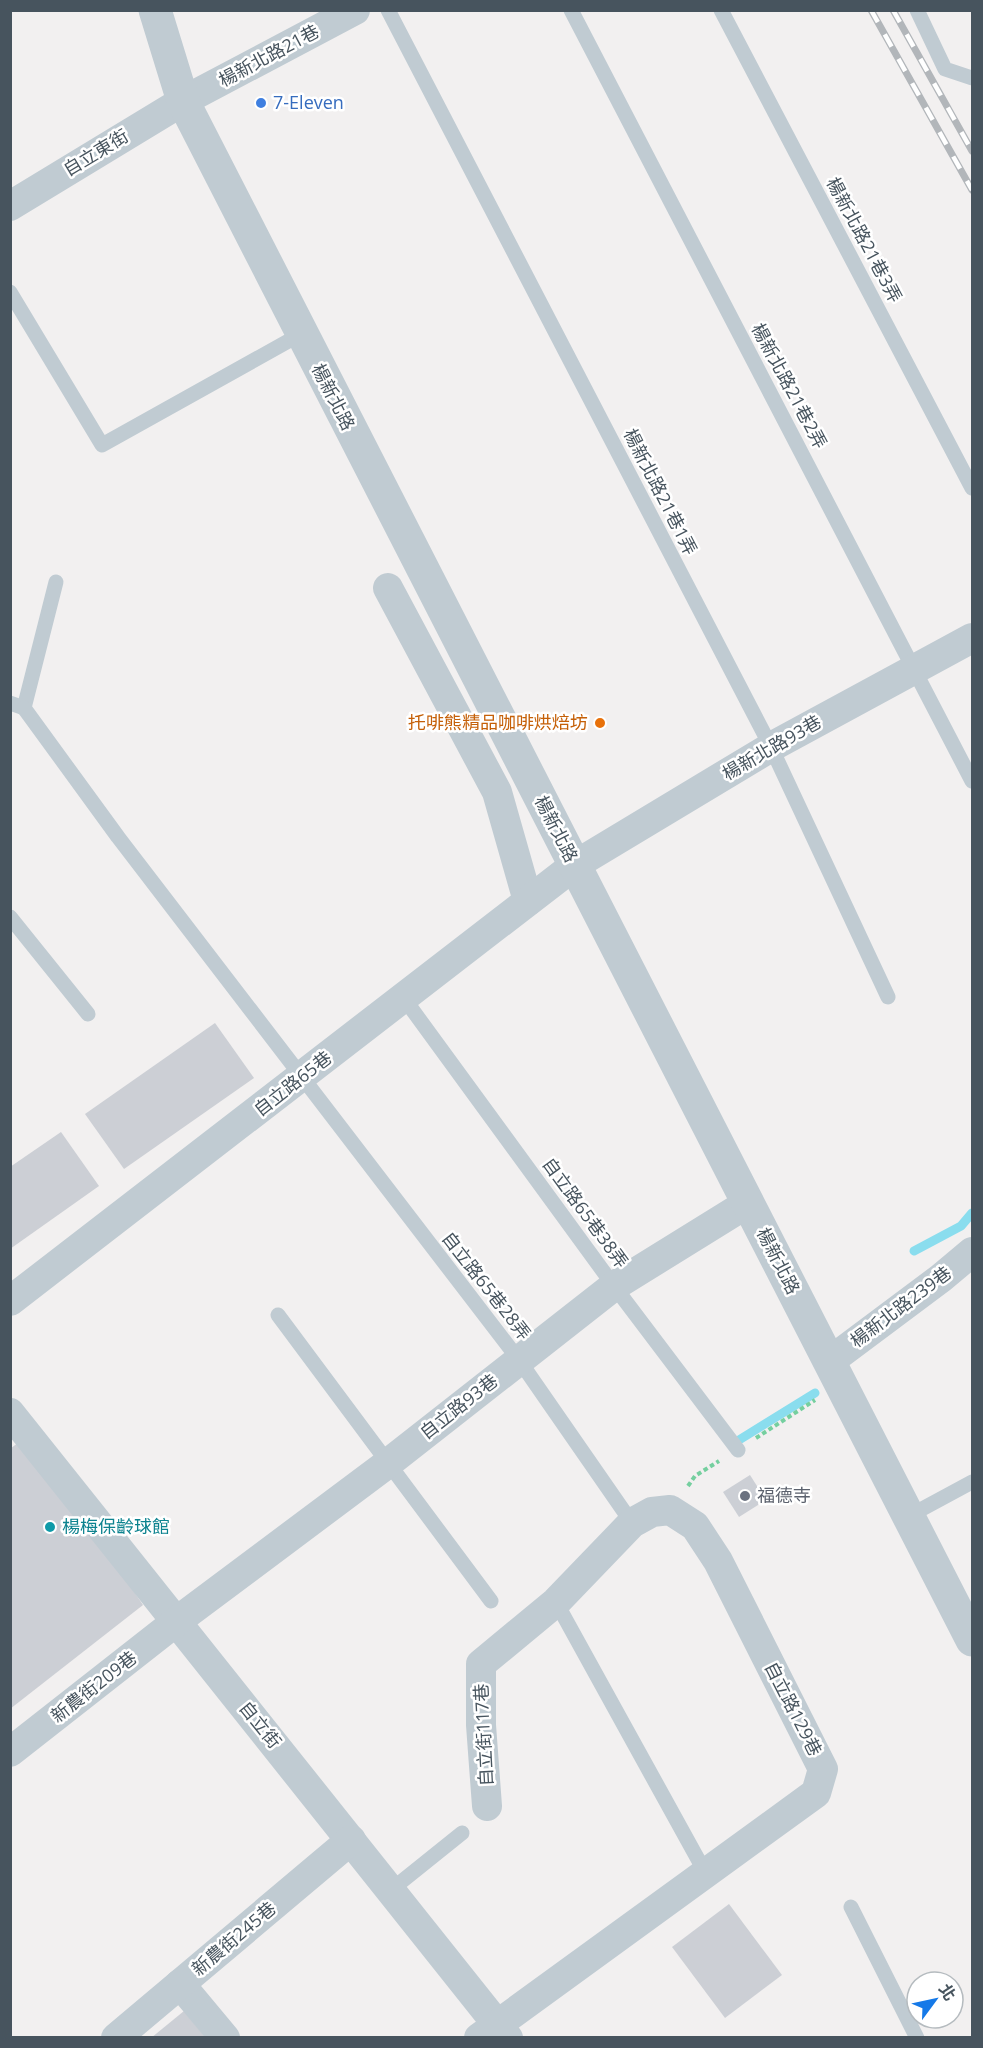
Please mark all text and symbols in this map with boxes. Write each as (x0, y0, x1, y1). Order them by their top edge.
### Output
street label: 楊新北路21巷 (214, 19, 323, 92)
place label: 7-Eleven (273, 90, 344, 114)
marker: 7-Eleven (254, 96, 268, 110)
street label: 自立東街 (58, 123, 133, 181)
street label: 楊新北路21巷3弄 (822, 173, 908, 306)
street label: 楊新北路21巷2弄 (747, 319, 833, 452)
street label: 楊新北路 (307, 359, 361, 434)
street label: 楊新北路21巷1弄 (619, 424, 703, 559)
street label: 楊新北路93巷 (718, 709, 825, 785)
place label: 托啡熊精品咖啡烘焙坊 (408, 710, 588, 734)
marker: 托啡熊精品咖啡烘焙坊 (593, 716, 607, 730)
street label: 楊新北路 (530, 791, 584, 866)
street label: 自立路65巷 (249, 1045, 336, 1121)
street label: 自立路65巷38弄 (538, 1152, 634, 1273)
street label: 楊新北路 (752, 1223, 806, 1298)
street label: 自立路65巷28弄 (437, 1226, 537, 1344)
street label: 楊新北路239巷 (845, 1260, 956, 1352)
street label: 自立路93巷 (415, 1368, 502, 1444)
place label: 福德寺 (757, 1483, 811, 1507)
marker: 福德寺 (738, 1489, 752, 1503)
place label: 楊梅保齡球館 (62, 1514, 170, 1538)
marker: 楊梅保齡球館 (43, 1520, 57, 1534)
street label: 新農街209巷 (45, 1645, 141, 1727)
street label: 自立路129巷 (760, 1657, 828, 1760)
street label: 自立街117巷 (468, 1683, 498, 1787)
street label: 自立街 (234, 1696, 287, 1753)
street label: 新農街245巷 (186, 1896, 280, 1980)
north arrow (905, 1970, 965, 2030)
text: 北 (934, 1979, 961, 2005)

